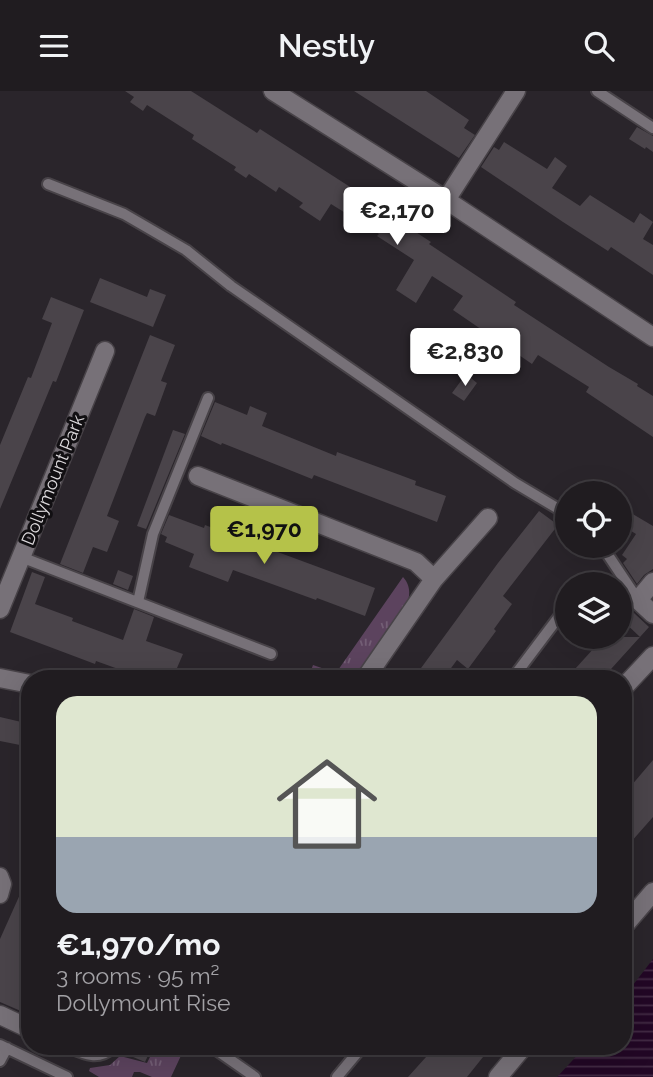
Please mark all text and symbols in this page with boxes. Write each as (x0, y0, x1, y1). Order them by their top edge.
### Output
icon: menu (35, 27, 73, 65)
text: Nestly (278, 27, 375, 64)
icon: search (580, 27, 618, 65)
pin: €2,170 (340, 187, 454, 247)
text: €2,170 (359, 196, 435, 223)
pin: €2,830 (408, 329, 522, 388)
text: €2,830 (426, 337, 504, 364)
street label: Dollymount Park (17, 411, 88, 548)
map controls (555, 481, 632, 649)
button: locate (555, 481, 632, 558)
pin: €1,970 (207, 507, 321, 566)
text: €1,970 (226, 515, 302, 542)
button: layers (555, 572, 632, 649)
icon: home (264, 741, 390, 867)
text: €1,970/mo (56, 927, 220, 962)
text: 3 rooms · 95 m² (56, 962, 219, 989)
text: Dollymount Rise (56, 989, 231, 1016)

